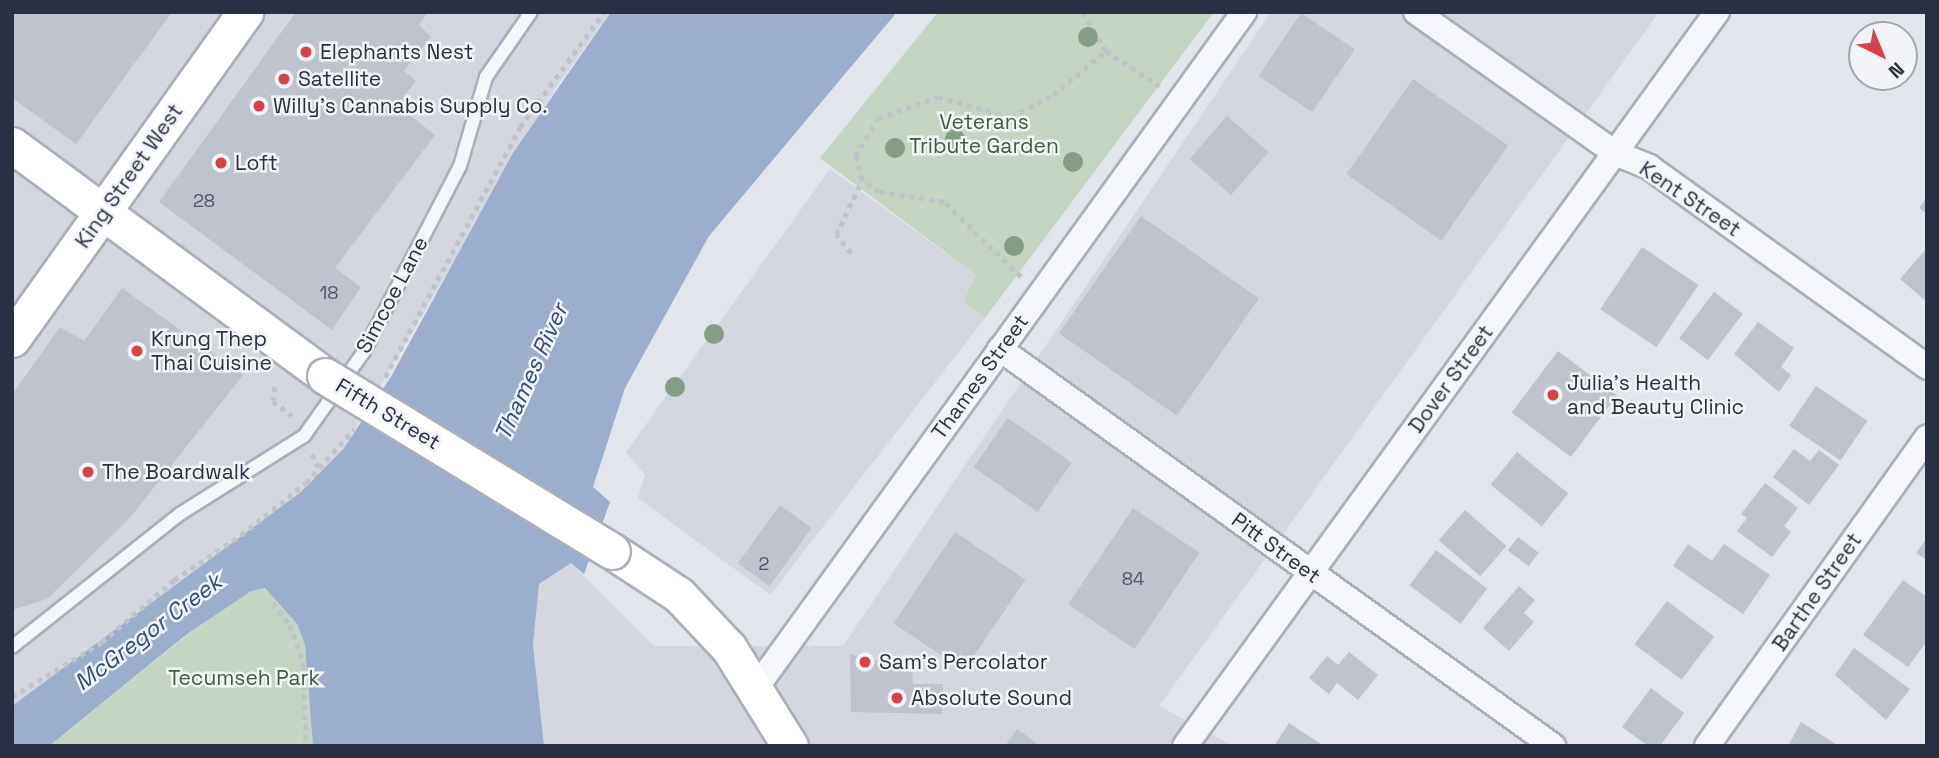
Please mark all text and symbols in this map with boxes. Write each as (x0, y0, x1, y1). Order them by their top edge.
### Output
north arrow (1848, 21, 1918, 91)
place label: Elephants Nest (320, 39, 473, 65)
marker: Elephants Nest (298, 44, 314, 60)
text: N (1883, 57, 1909, 84)
place label: Satellite (298, 66, 381, 92)
marker: Satellite (276, 71, 292, 87)
place label: Willy's Cannabis Supply Co. (273, 93, 548, 119)
marker: Willy's Cannabis Supply Co. (251, 98, 267, 114)
street label: King Street West (70, 99, 188, 253)
park label: Veterans Tribute Garden (909, 109, 1059, 159)
place label: Loft (235, 150, 278, 176)
marker: Loft (213, 155, 229, 171)
street label: Kent Street (1635, 156, 1745, 242)
house number: 28 (193, 190, 215, 212)
street label: Simcoe Lane (351, 232, 433, 358)
house number: 18 (320, 282, 338, 304)
water label: Thames River (489, 299, 573, 445)
street label: Thames Street (926, 310, 1034, 444)
street label: Dover Street (1403, 320, 1499, 438)
place label: Krung Thep Thai Cuisine (151, 326, 272, 376)
marker: Krung Thep Thai Cuisine (129, 343, 145, 359)
place label: Julia’s Health and Beauty Clinic (1567, 370, 1744, 420)
street label: Fifth Street (331, 373, 445, 455)
marker: Julia’s Health and Beauty Clinic (1545, 387, 1561, 403)
place label: The Boardwalk (102, 459, 250, 485)
marker: The Boardwalk (80, 464, 96, 480)
street label: Pitt Street (1227, 507, 1325, 589)
street label: Barthe Street (1767, 528, 1867, 656)
house number: 2 (759, 553, 769, 575)
water label: McGregor Creek (69, 568, 227, 696)
house number: 84 (1122, 568, 1144, 590)
place label: Sam's Percolator (879, 649, 1048, 675)
marker: Sam's Percolator (857, 654, 873, 670)
park label: Tecumseh Park (168, 665, 320, 691)
place label: Absolute Sound (911, 685, 1072, 711)
marker: Absolute Sound (889, 690, 905, 706)

